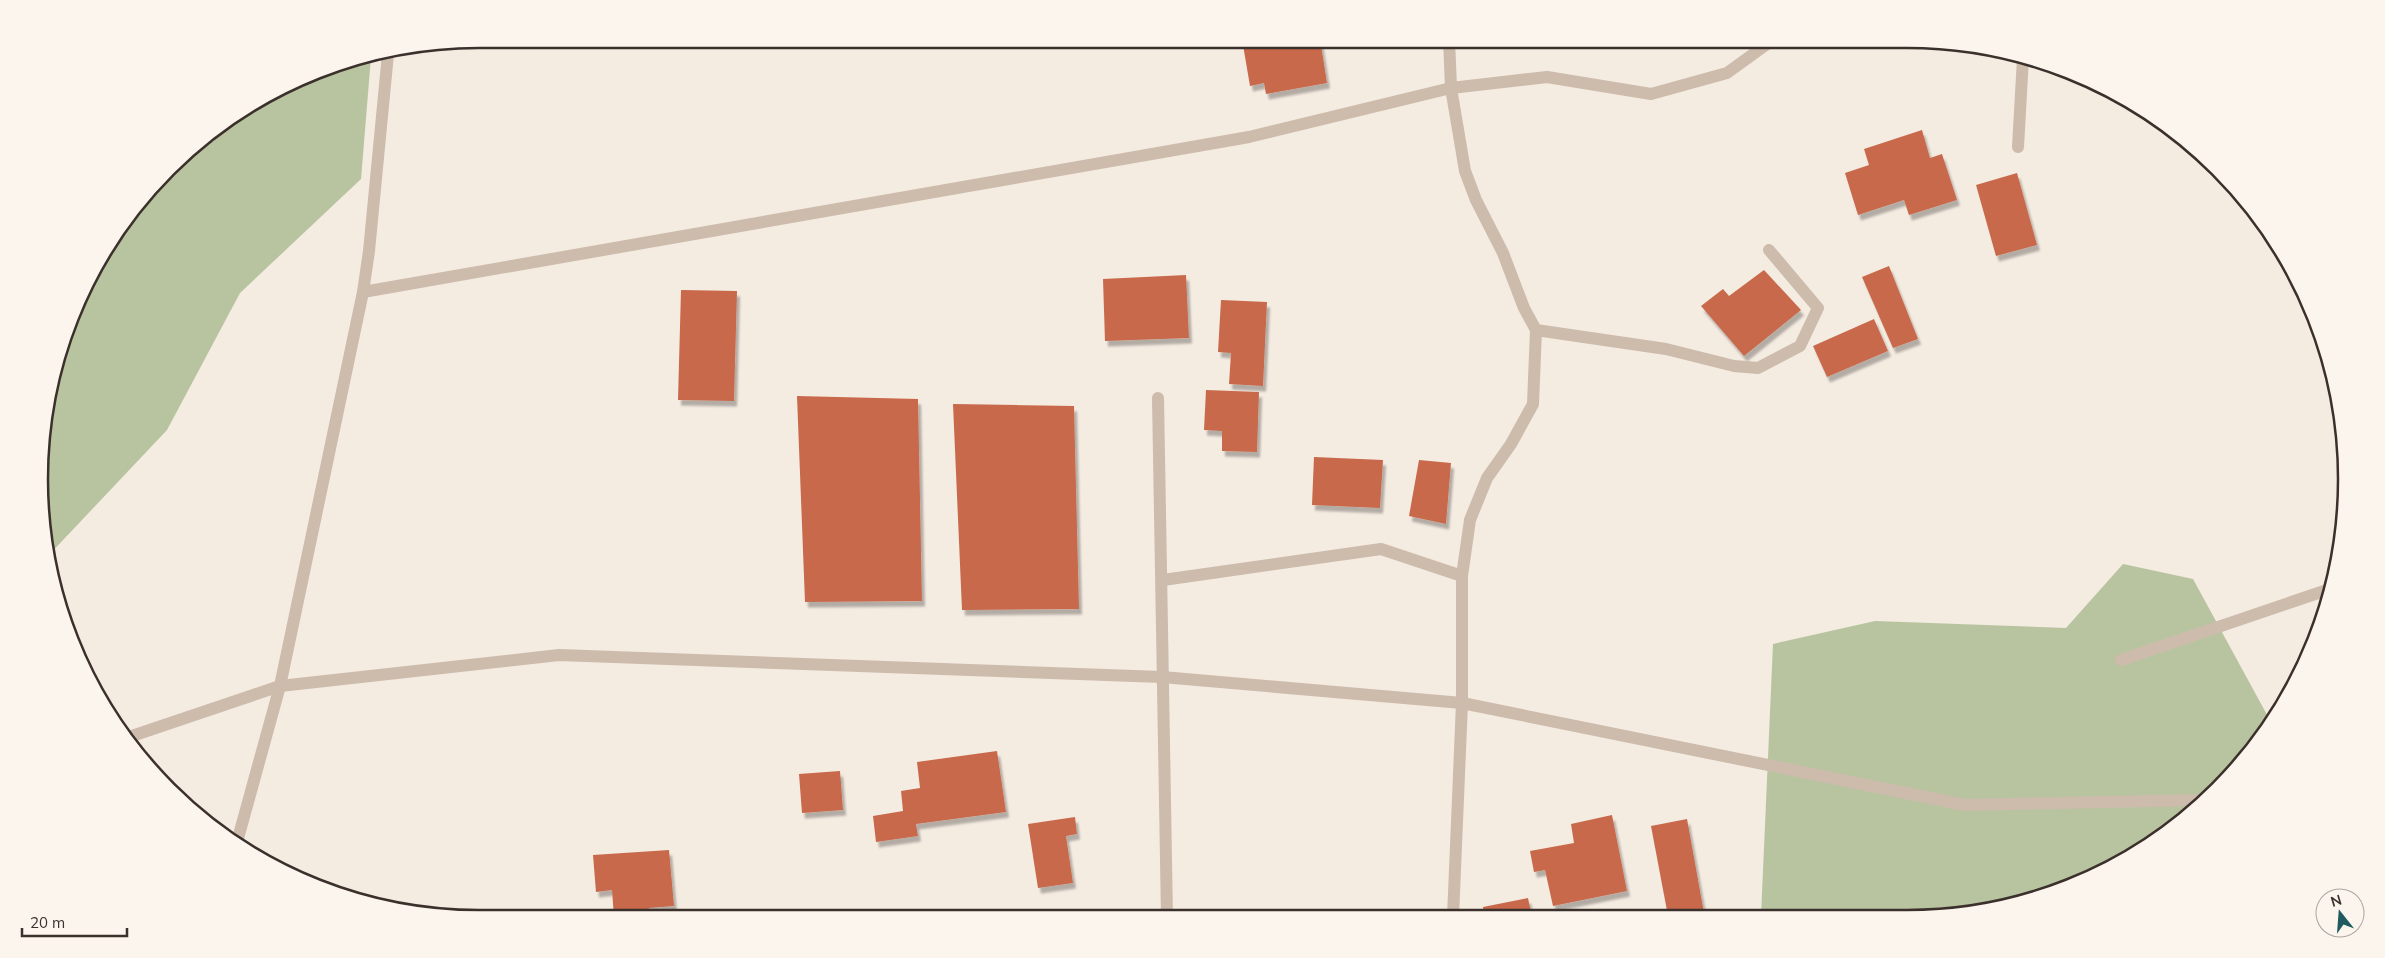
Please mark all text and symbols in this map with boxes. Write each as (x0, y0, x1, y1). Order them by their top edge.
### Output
north arrow (2315, 888, 2365, 938)
text: N (2329, 890, 2344, 911)
scale bar (22, 906, 128, 938)
text: 20 m (30, 913, 65, 932)

